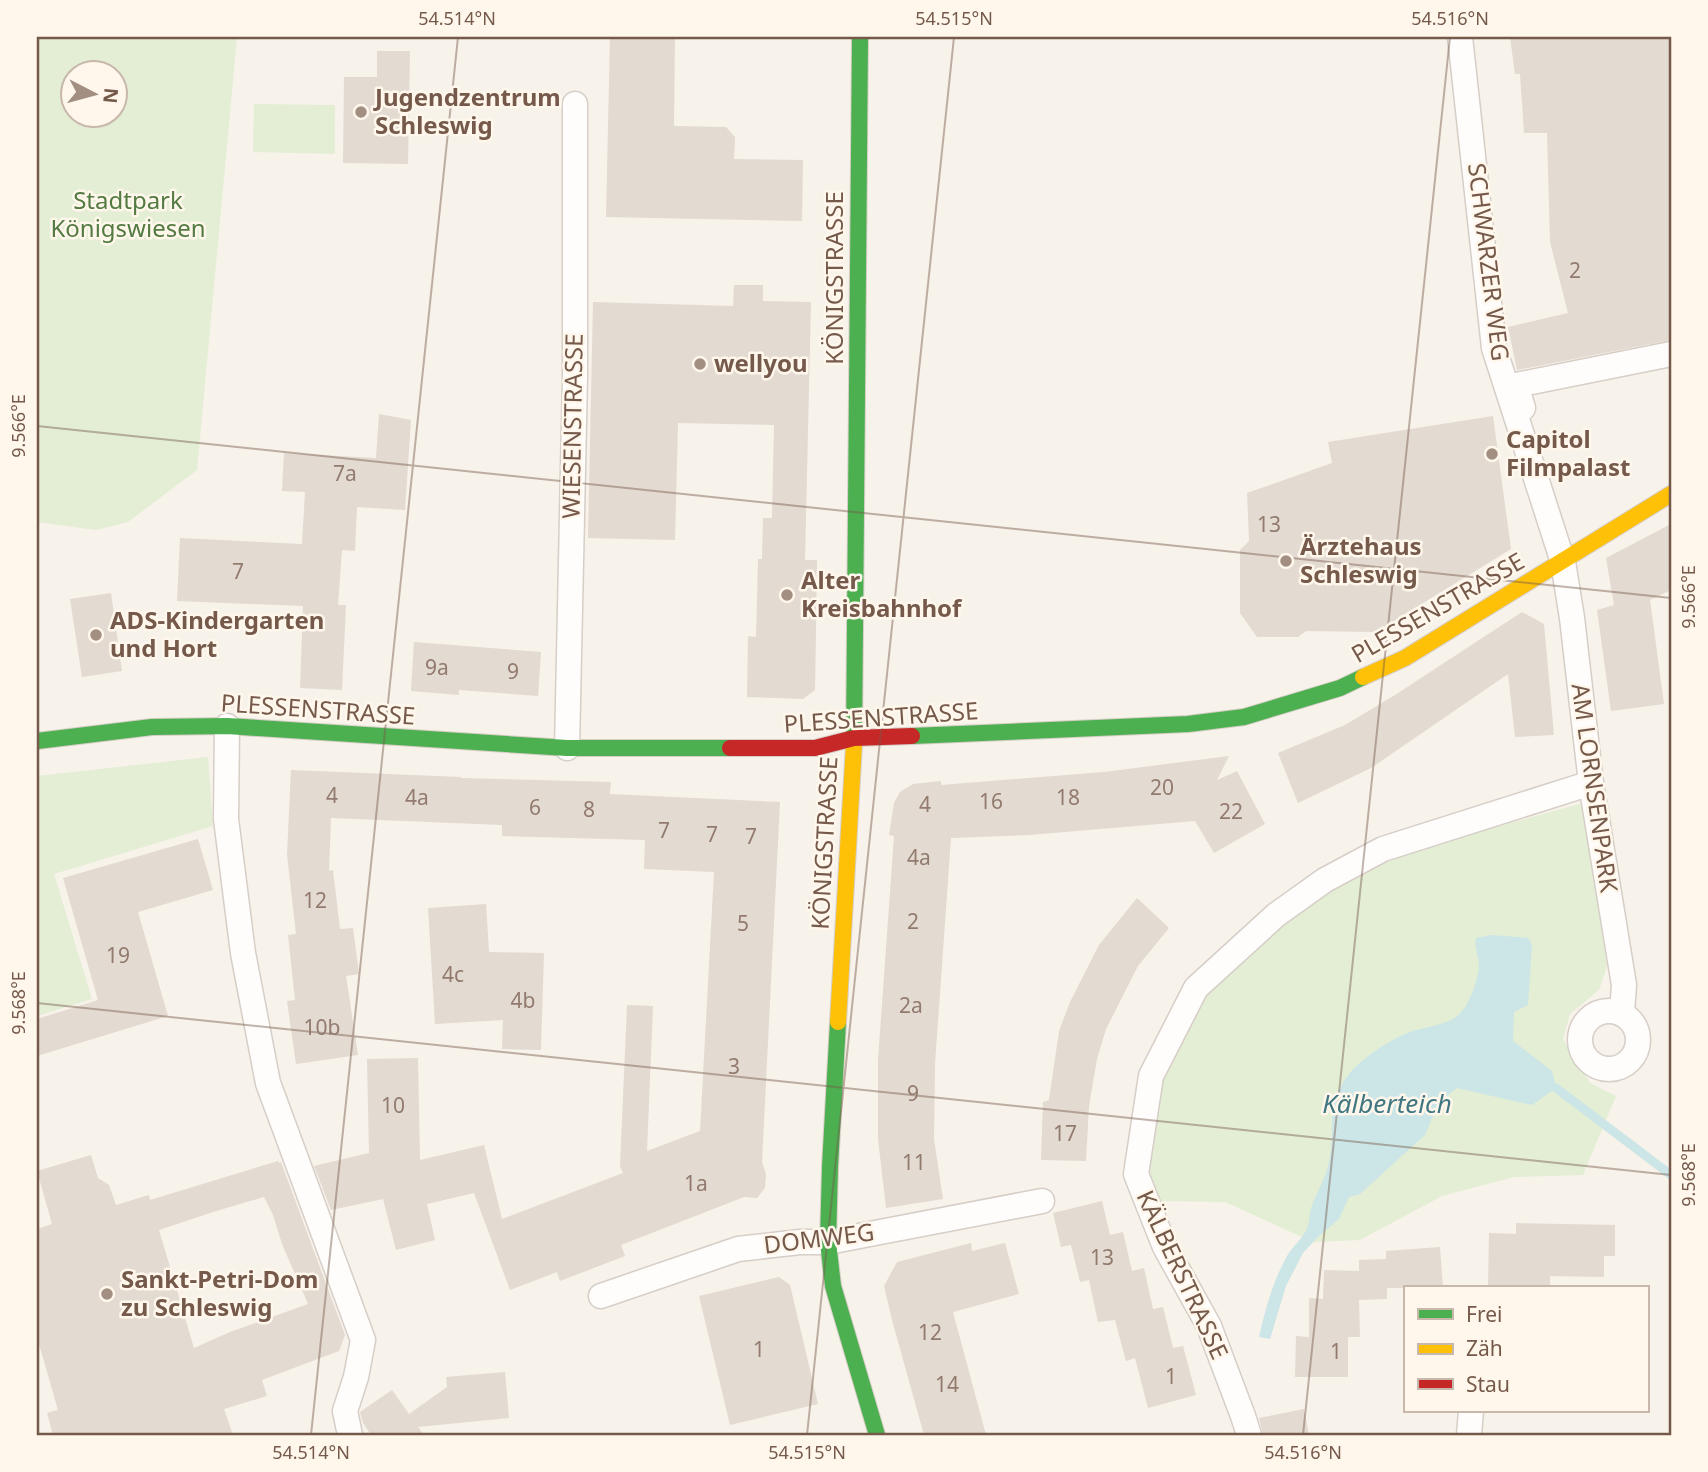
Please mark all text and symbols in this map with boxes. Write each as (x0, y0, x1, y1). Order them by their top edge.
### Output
text: 54.514°N (418, 6, 496, 30)
text: 54.515°N (915, 6, 993, 30)
text: 54.516°N (1411, 6, 1489, 30)
north arrow (60, 60, 130, 130)
place label: Jugendzentrum Schleswig (373, 80, 561, 141)
text: N (97, 87, 125, 105)
marker: Jugendzentrum Schleswig (353, 104, 369, 120)
street label: SCHWARZER WEG (1461, 161, 1518, 363)
park label: Stadtpark Königswiesen (50, 183, 206, 244)
street label: KÖNIGSTRASSE (817, 191, 850, 365)
house number: 2 (1569, 256, 1581, 284)
street label: WIESENSTRASSE (553, 333, 590, 519)
place label: wellyou (714, 346, 807, 379)
marker: wellyou (692, 356, 708, 372)
text: 9.566°E (6, 394, 30, 458)
place label: Capitol Filmpalast (1506, 422, 1630, 483)
marker: Capitol Filmpalast (1484, 446, 1500, 462)
house number: 7a (333, 459, 357, 487)
house number: 13 (1257, 510, 1281, 538)
place label: Ärztehaus Schleswig (1300, 529, 1422, 590)
street label: PLESSENSTRASSE (1345, 544, 1530, 670)
marker: Ärztehaus Schleswig (1278, 553, 1294, 569)
house number: 7 (232, 557, 244, 585)
place label: Alter Kreisbahnhof (801, 563, 963, 624)
text: 9.566°E (1676, 565, 1700, 629)
marker: Alter Kreisbahnhof (779, 587, 795, 603)
place label: ADS-Kindergarten und Hort (110, 603, 324, 664)
marker: ADS-Kindergarten und Hort (88, 627, 104, 643)
house number: 9a (425, 653, 449, 681)
house number: 9 (507, 657, 519, 685)
street label: AM LORNSENPARK (1564, 681, 1626, 894)
street label: PLESSENSTRASSE (220, 685, 416, 732)
street label: PLESSENSTRASSE (783, 693, 979, 740)
street label: KÖNIGSTRASSE (802, 755, 845, 930)
house number: 20 (1150, 773, 1174, 801)
house number: 4 (326, 781, 338, 809)
house number: 4a (405, 783, 429, 811)
house number: 18 (1056, 783, 1080, 811)
house number: 16 (979, 787, 1003, 815)
house number: 4 (919, 790, 931, 818)
house number: 6 (529, 793, 541, 821)
house number: 8 (583, 795, 595, 823)
house number: 22 (1219, 797, 1243, 825)
house number: 7 (658, 816, 670, 844)
house number: 7 (706, 820, 718, 848)
house number: 7 (745, 822, 757, 850)
house number: 4a (907, 843, 931, 871)
house number: 12 (303, 886, 327, 914)
house number: 2 (907, 907, 919, 935)
house number: 5 (737, 909, 749, 937)
house number: 19 (106, 941, 130, 969)
house number: 4c (442, 960, 464, 988)
text: 9.568°E (6, 971, 30, 1035)
house number: 4b (511, 986, 535, 1014)
house number: 2a (899, 991, 923, 1019)
house number: 10b (304, 1013, 340, 1041)
house number: 3 (728, 1052, 740, 1080)
house number: 9 (907, 1079, 919, 1107)
water label: Kälberteich (1322, 1085, 1452, 1121)
house number: 10 (381, 1091, 405, 1119)
house number: 17 (1053, 1119, 1077, 1147)
text: 9.568°E (1676, 1143, 1700, 1207)
house number: 11 (902, 1148, 926, 1176)
house number: 1a (684, 1169, 708, 1197)
street label: KÄLBERSTRASSE (1130, 1184, 1237, 1364)
street label: DOMWEG (762, 1214, 876, 1261)
house number: 13 (1090, 1243, 1114, 1271)
place label: Sankt-Petri-Dom zu Schleswig (121, 1262, 318, 1323)
marker: Sankt-Petri-Dom zu Schleswig (99, 1286, 115, 1302)
legend (1404, 1286, 1648, 1412)
text: Frei (1466, 1300, 1502, 1328)
house number: 12 (918, 1318, 942, 1346)
text: Zäh (1466, 1334, 1503, 1362)
house number: 1 (753, 1335, 765, 1363)
house number: 1 (1330, 1337, 1342, 1365)
house number: 1 (1165, 1362, 1177, 1390)
house number: 14 (935, 1370, 959, 1398)
text: Stau (1466, 1370, 1510, 1398)
text: 54.514°N (272, 1440, 350, 1464)
text: 54.515°N (768, 1440, 846, 1464)
text: 54.516°N (1264, 1440, 1342, 1464)

